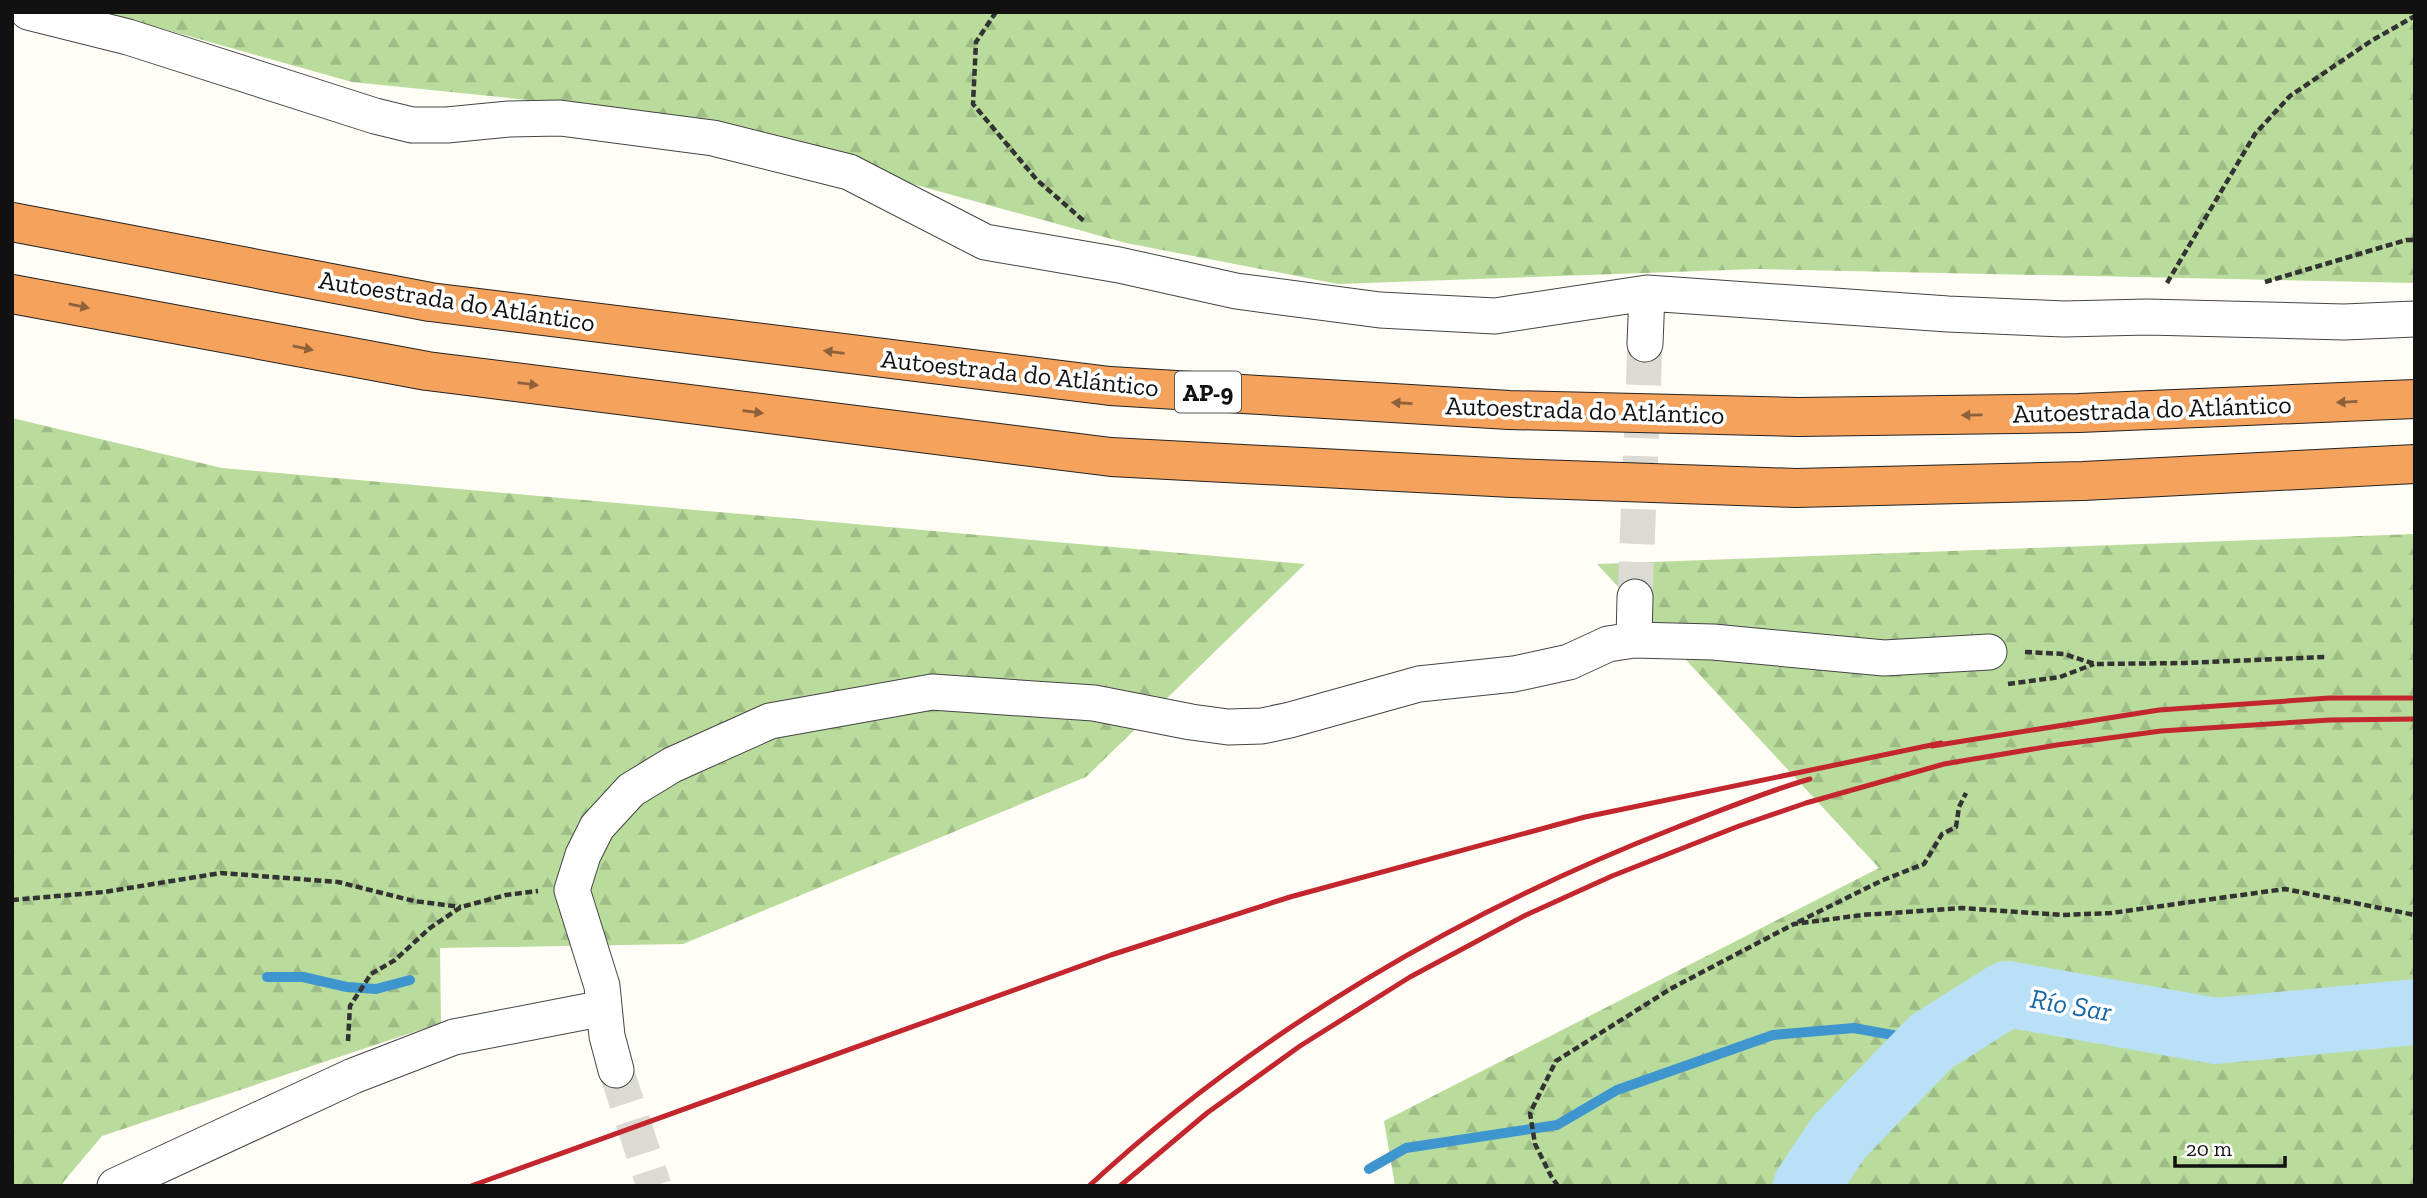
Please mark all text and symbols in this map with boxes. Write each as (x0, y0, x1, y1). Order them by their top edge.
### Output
street label: Autoestrada do Atlántico (317, 263, 597, 339)
one-way arrow (68, 301, 90, 312)
one-way arrow (292, 343, 314, 354)
street label: Autoestrada do Atlántico (880, 343, 1160, 403)
one-way arrow (823, 346, 845, 357)
road number: AP-9 (1175, 372, 1241, 412)
one-way arrow (517, 378, 539, 389)
street label: Autoestrada do Atlántico (2012, 388, 2292, 430)
street label: Autoestrada do Atlántico (1445, 389, 1725, 431)
one-way arrow (2335, 396, 2357, 407)
one-way arrow (1391, 398, 1413, 409)
one-way arrow (742, 407, 764, 418)
one-way arrow (1961, 409, 1983, 421)
water label: Río Sar (2028, 982, 2115, 1028)
scale bar (2175, 1124, 2285, 1168)
text: 20 m (2186, 1136, 2232, 1161)

